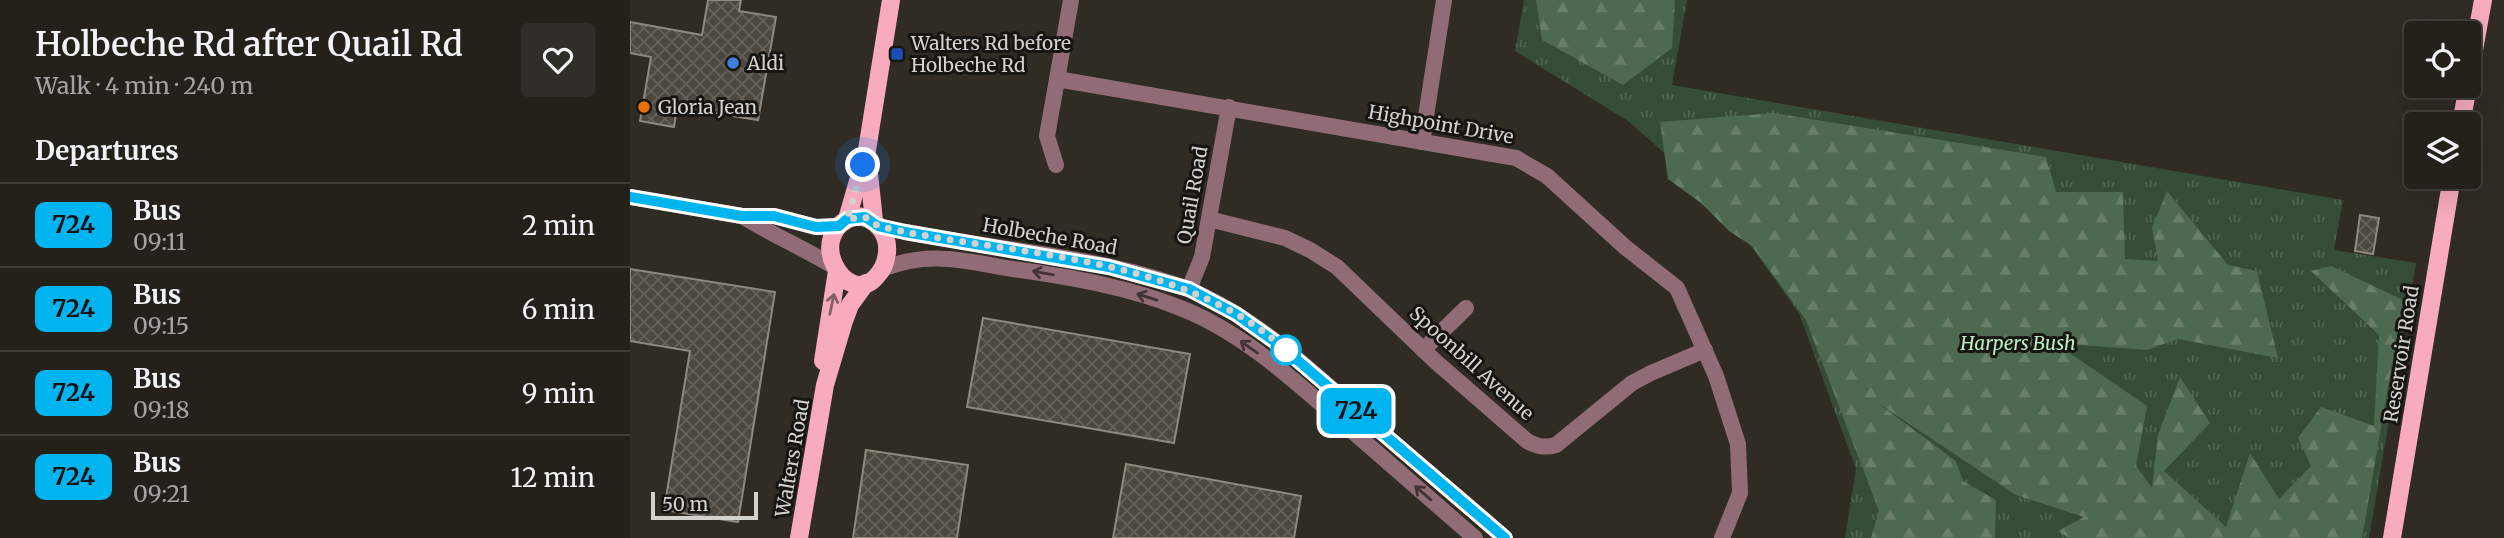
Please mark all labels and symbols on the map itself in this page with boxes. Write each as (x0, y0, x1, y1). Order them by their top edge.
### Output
place label: Walters Rd before Holbeche Rd (910, 31, 1071, 77)
marker: Walters Rd before Holbeche Rd (889, 46, 905, 62)
place label: Aldi (746, 51, 784, 75)
marker: Aldi (725, 55, 741, 71)
place label: Gloria Jean (658, 95, 758, 119)
marker: Gloria Jean (636, 99, 652, 115)
street label: Highpoint Drive (1366, 99, 1516, 149)
street label: Quail Road (1172, 144, 1212, 246)
your location (845, 147, 880, 182)
street label: Holbeche Road (981, 212, 1119, 260)
one-way arrow (1032, 266, 1055, 279)
street label: Reservoir Road (2378, 284, 2424, 424)
one-way arrow (1136, 290, 1158, 303)
one-way arrow (826, 293, 840, 316)
street label: Spoonbill Avenue (1405, 301, 1539, 425)
park label: Harpers Bush (1959, 331, 2076, 355)
unlabelled marker (1271, 335, 1301, 365)
one-way arrow (1240, 340, 1259, 354)
line badge: 724 (1316, 388, 1396, 434)
street label: Walters Road (770, 397, 814, 520)
one-way arrow (1415, 485, 1433, 501)
scale bar (651, 489, 758, 521)

